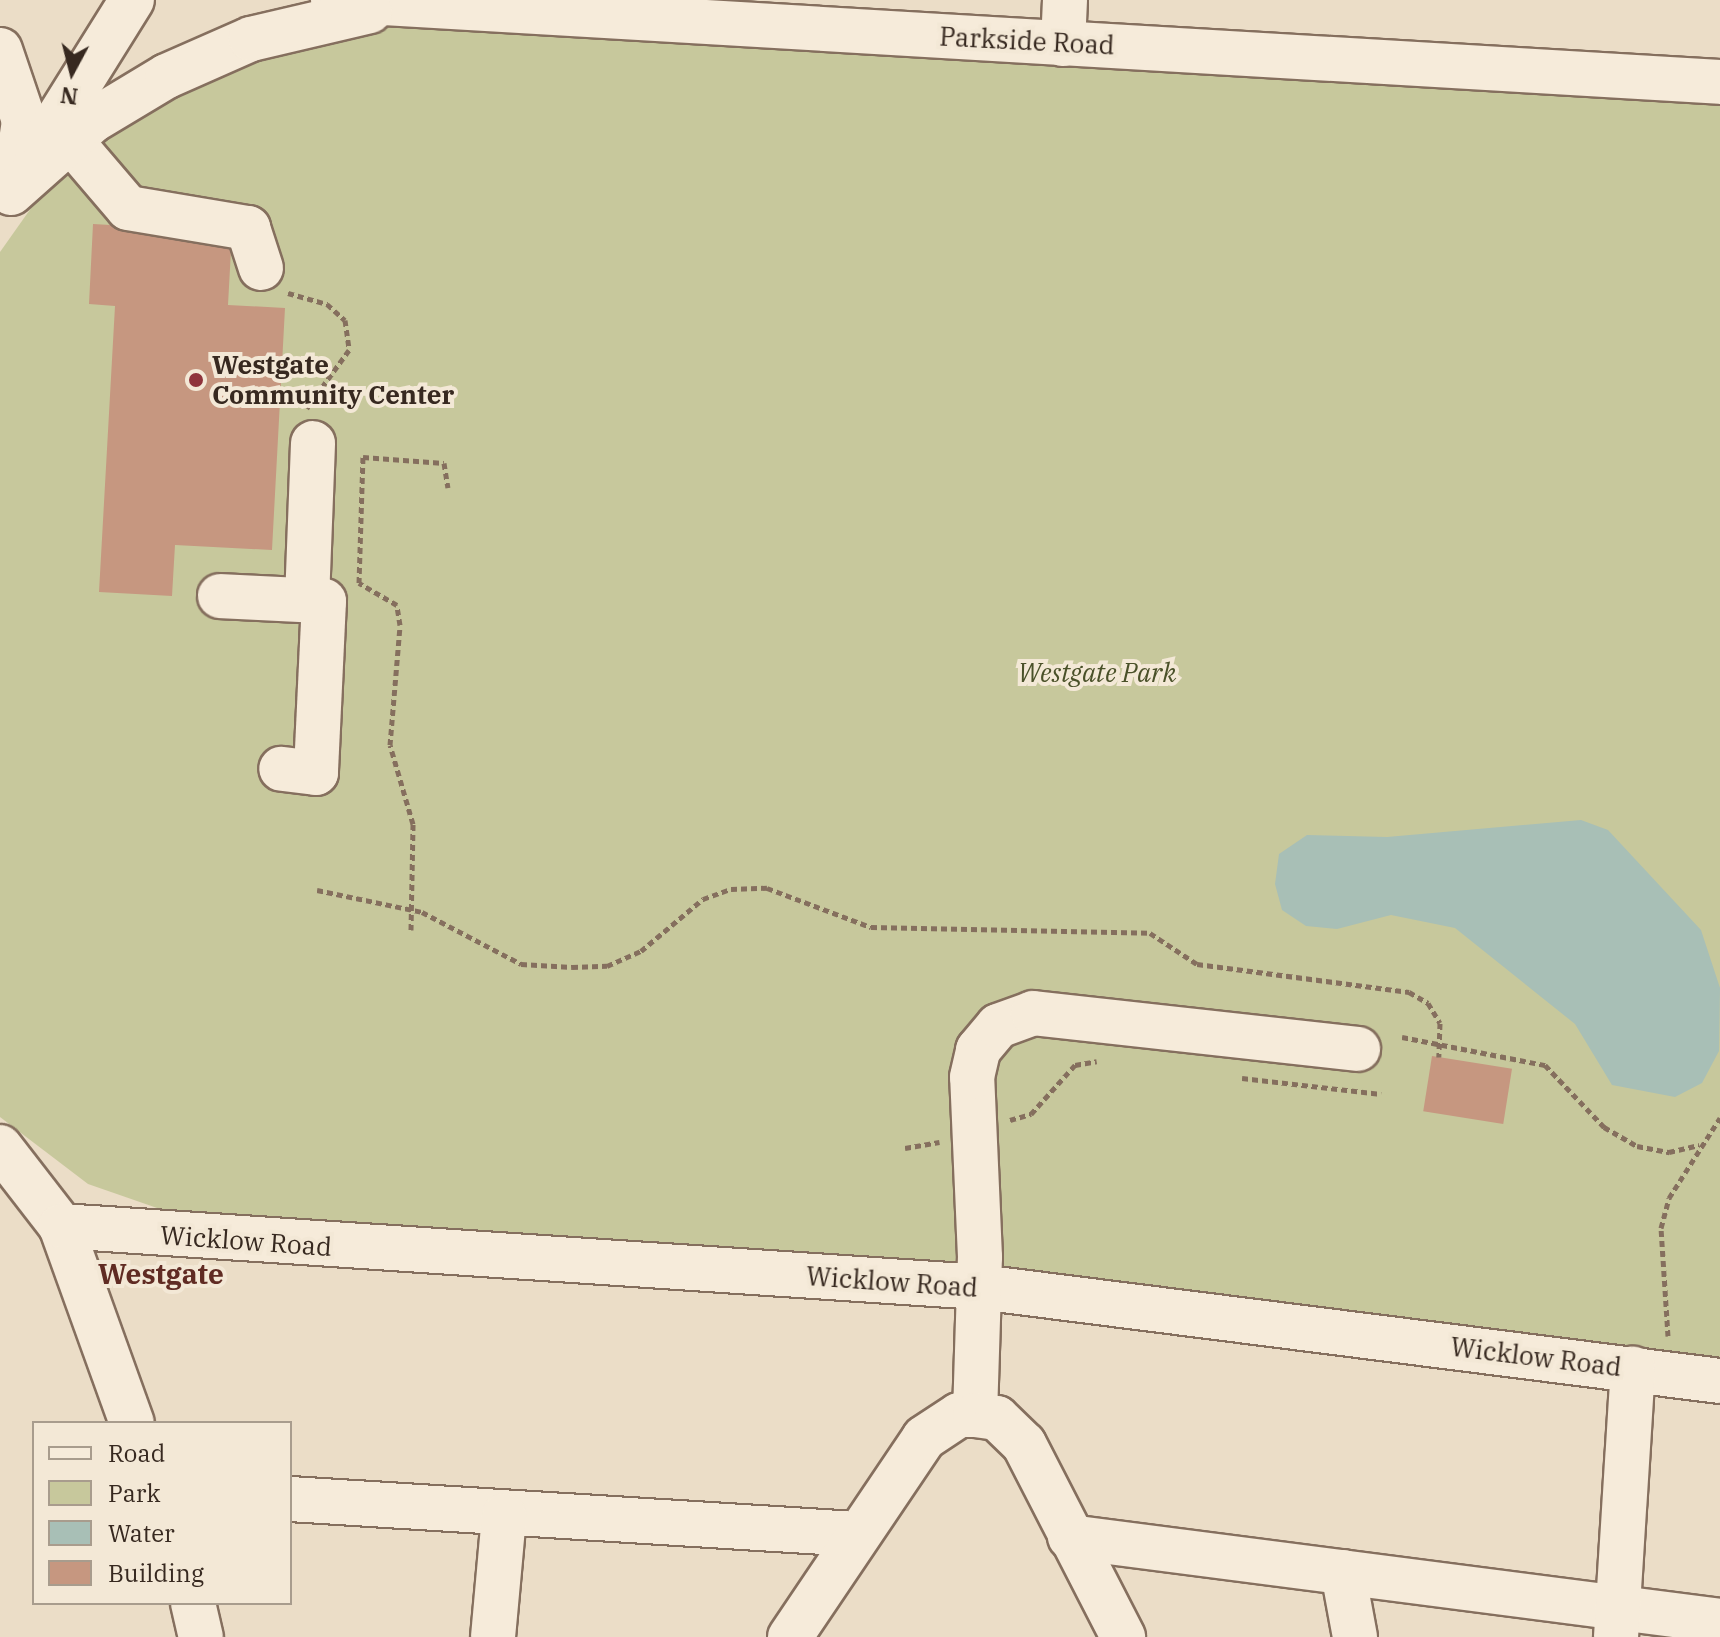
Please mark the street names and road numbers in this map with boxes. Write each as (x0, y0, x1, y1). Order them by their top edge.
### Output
street label: Parkside Road (939, 21, 1115, 61)
street label: Wicklow Road (159, 1219, 333, 1263)
street label: Wicklow Road (805, 1260, 979, 1304)
street label: Wicklow Road (1449, 1331, 1623, 1383)

